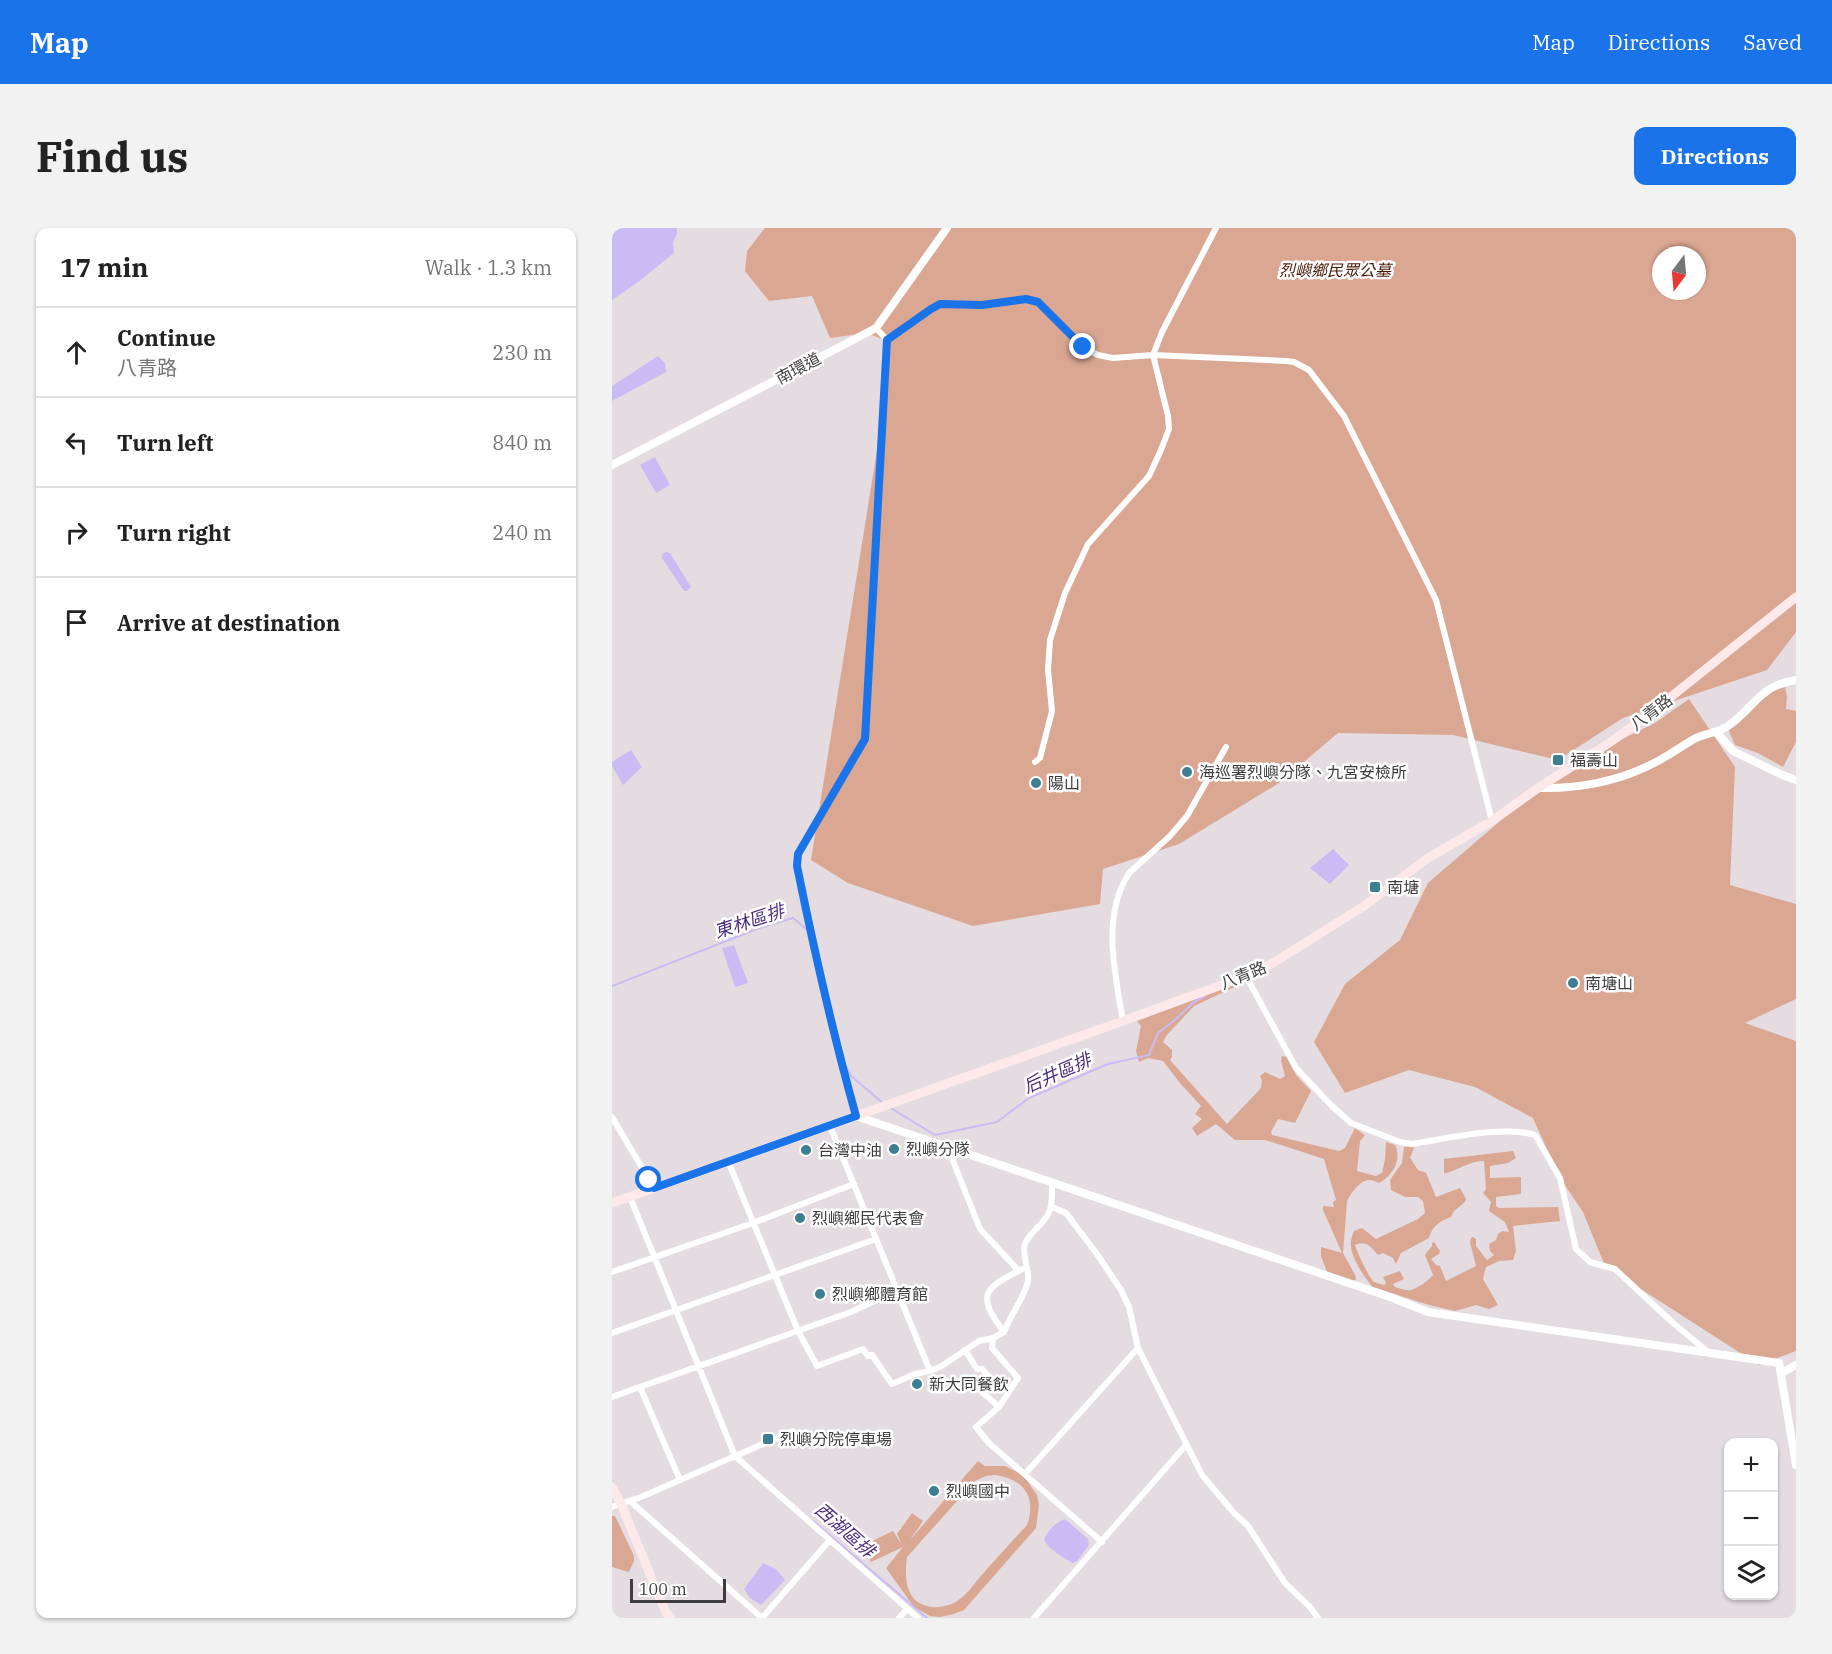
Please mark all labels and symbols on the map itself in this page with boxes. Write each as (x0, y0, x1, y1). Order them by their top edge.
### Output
north arrow (1652, 246, 1706, 300)
park label: 烈嶼鄉民眾公墓 (1279, 260, 1394, 280)
route end (1069, 333, 1095, 359)
street label: 南環道 (772, 348, 824, 388)
street label: 八青路 (1626, 690, 1676, 734)
place label: 福壽山 (1570, 750, 1618, 770)
marker: 福壽山 (1551, 753, 1565, 767)
place label: 海巡署烈嶼分隊、九宮安檢所 (1199, 762, 1407, 782)
marker: 海巡署烈嶼分隊、九宮安檢所 (1180, 765, 1194, 779)
place label: 陽山 (1048, 773, 1080, 793)
marker: 陽山 (1029, 776, 1043, 790)
place label: 南塘 (1387, 877, 1419, 897)
marker: 南塘 (1368, 880, 1382, 894)
water label: 東林區排 (711, 898, 789, 943)
street label: 八青路 (1217, 957, 1269, 993)
place label: 南塘山 (1585, 973, 1633, 993)
marker: 南塘山 (1566, 976, 1580, 990)
water label: 后井區排 (1019, 1047, 1096, 1098)
place label: 烈嶼分隊 (906, 1139, 970, 1159)
place label: 台灣中油 (818, 1140, 882, 1160)
marker: 烈嶼分隊 (887, 1142, 901, 1156)
marker: 台灣中油 (799, 1143, 813, 1157)
route start (635, 1166, 661, 1192)
place label: 烈嶼鄉民代表會 (812, 1208, 924, 1228)
marker: 烈嶼鄉民代表會 (793, 1211, 807, 1225)
place label: 烈嶼鄉體育館 (832, 1284, 928, 1304)
marker: 烈嶼鄉體育館 (813, 1287, 827, 1301)
place label: 新大同餐飲 (929, 1374, 1009, 1394)
marker: 新大同餐飲 (910, 1377, 924, 1391)
place label: 烈嶼分院停車場 (780, 1429, 892, 1449)
marker: 烈嶼分院停車場 (761, 1432, 775, 1446)
place label: 烈嶼國中 (946, 1481, 1010, 1501)
marker: 烈嶼國中 (927, 1484, 941, 1498)
water label: 西湖區排 (810, 1498, 881, 1564)
scale bar (630, 1576, 726, 1604)

